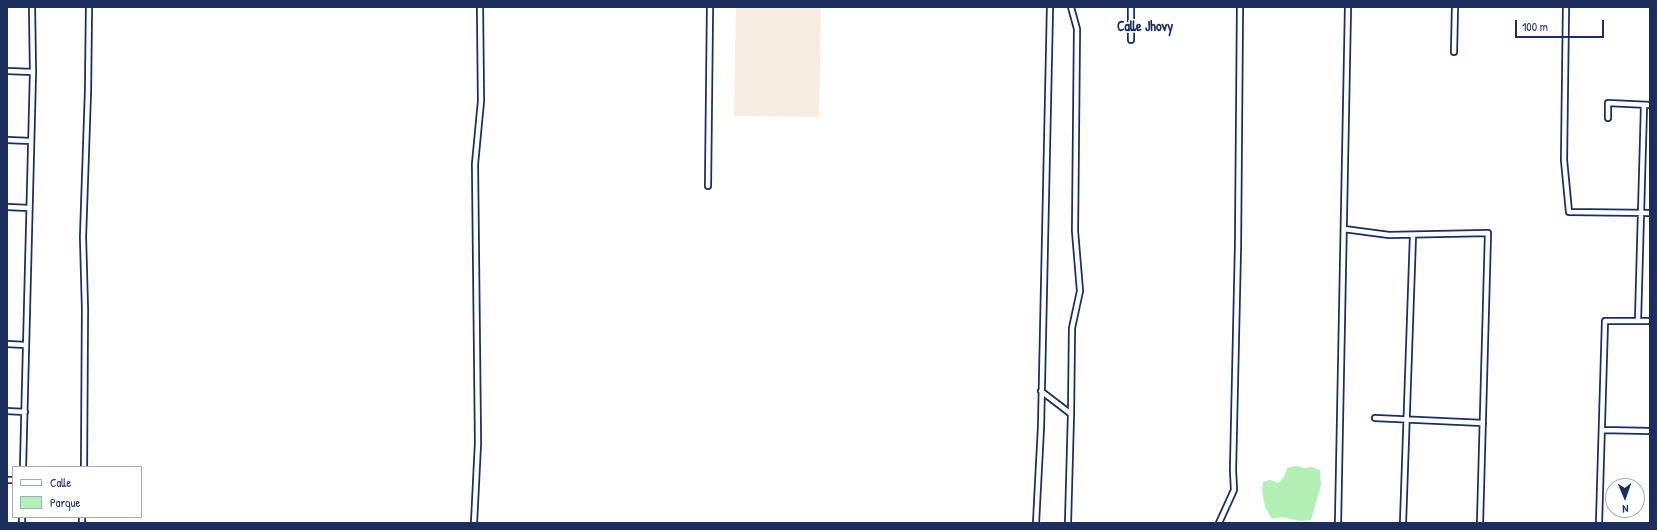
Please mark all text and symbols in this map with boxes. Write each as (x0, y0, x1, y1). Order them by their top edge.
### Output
scale bar (1517, 12, 1606, 38)
text: 100 m (1522, 18, 1548, 35)
district label: Calle Jhovy (1117, 19, 1173, 35)
legend (12, 466, 142, 518)
text: Calle (50, 474, 71, 491)
north arrow (1605, 478, 1645, 518)
text: Parque (50, 494, 80, 511)
text: N (1622, 502, 1629, 516)

